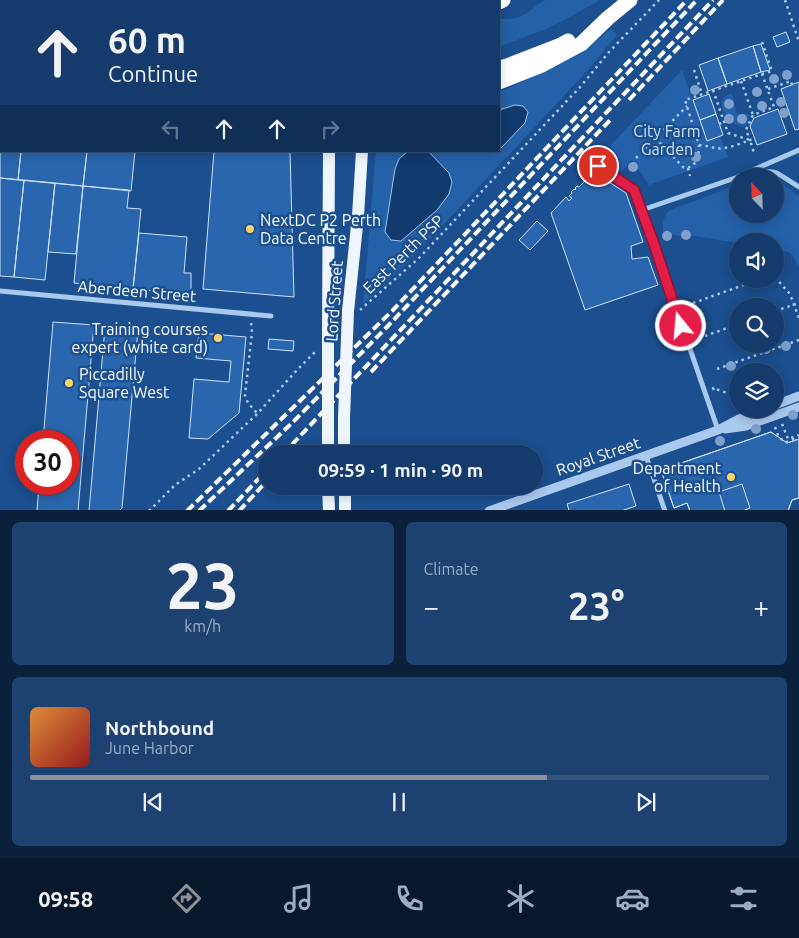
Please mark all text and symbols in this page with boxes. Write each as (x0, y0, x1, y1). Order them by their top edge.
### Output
icon: ahead (25, 20, 90, 85)
text: 60 m (108, 20, 186, 60)
text: Continue (108, 61, 198, 86)
icon: left (157, 115, 185, 143)
icon: ahead (210, 115, 238, 143)
icon: ahead (263, 115, 291, 143)
icon: right (316, 115, 344, 143)
park label: City Farm Garden (633, 122, 701, 158)
pin (577, 145, 619, 187)
icon: arrive (584, 152, 612, 180)
north arrow (729, 168, 784, 222)
map controls (729, 168, 784, 418)
place label: NextDC P2 Perth Data Centre (260, 211, 381, 247)
street label: East Perth PSP (359, 211, 447, 297)
marker: NextDC P2 Perth Data Centre (244, 223, 256, 235)
button: sound (729, 233, 784, 288)
street label: Lord Street (322, 259, 346, 342)
street label: Aberdeen Street (77, 277, 198, 305)
button: search (729, 298, 784, 353)
position arrow (654, 299, 706, 351)
place label: Training courses expert (white card) (72, 320, 208, 357)
marker: Training courses expert (white card) (212, 332, 224, 344)
button: layers (729, 363, 784, 418)
place label: Piccadilly Square West (79, 365, 170, 401)
marker: Piccadilly Square West (63, 377, 75, 389)
speed limit sign: 30 (15, 430, 80, 495)
street label: Royal Street (554, 433, 643, 479)
text: 09:59 · 1 min · 90 m (318, 459, 483, 481)
place label: Department of Health (633, 459, 722, 495)
marker: Department of Health (725, 471, 737, 483)
text: 23 (166, 548, 239, 621)
text: Climate (424, 560, 479, 578)
text: 23° (568, 585, 624, 627)
text: − (424, 591, 439, 622)
text: + (753, 591, 769, 622)
text: km/h (184, 617, 221, 635)
text: Northbound (105, 717, 214, 739)
text: June Harbor (105, 739, 194, 757)
icon: previous (139, 788, 167, 816)
icon: pause (385, 788, 413, 816)
icon: next (632, 788, 660, 816)
icon: directions (169, 881, 204, 916)
icon: music (281, 881, 316, 916)
icon: phone (392, 881, 427, 916)
icon: climate (503, 881, 538, 916)
icon: car (615, 881, 650, 916)
icon: filters (726, 881, 761, 916)
text: 09:58 (38, 886, 93, 911)

